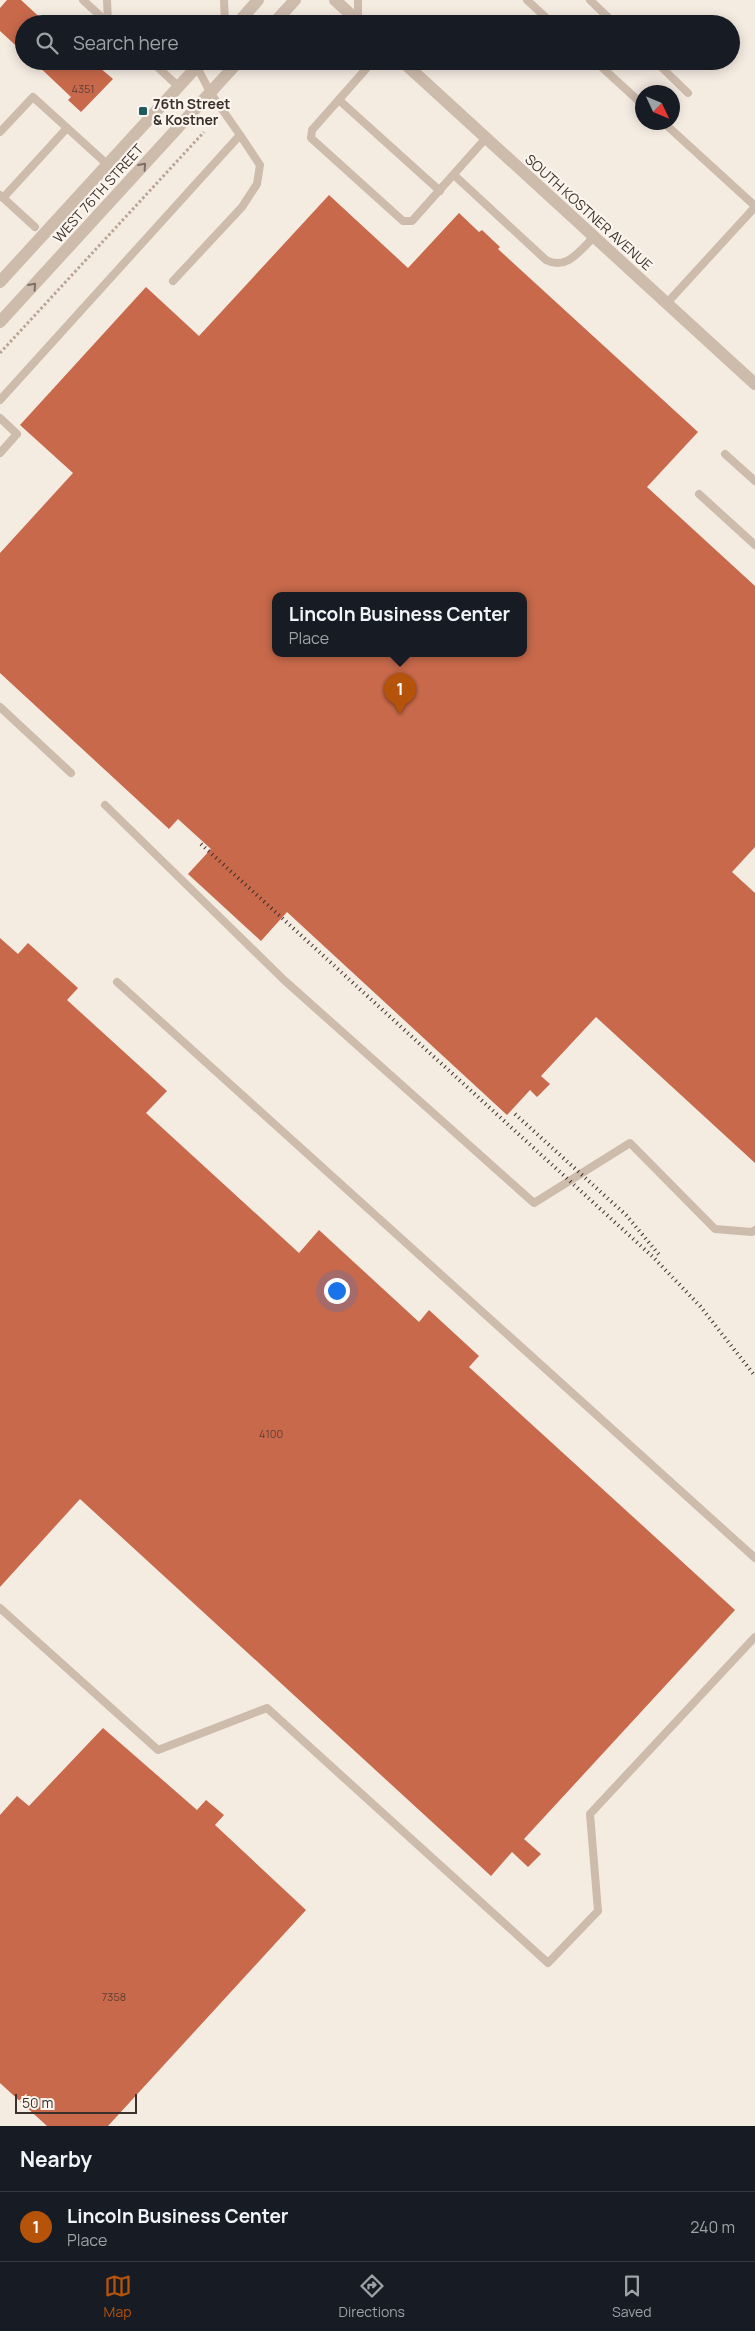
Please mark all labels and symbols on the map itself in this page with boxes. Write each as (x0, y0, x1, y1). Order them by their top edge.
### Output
house number: 4351 (71, 81, 95, 96)
north arrow (635, 85, 680, 130)
place label: 76th Street & Kostner (153, 94, 230, 129)
marker: 76th Street & Kostner (137, 105, 149, 117)
street label: WEST 76TH STREET (49, 139, 148, 246)
street label: SOUTH KOSTNER AVENUE (521, 150, 657, 274)
one-way arrow (137, 163, 146, 172)
one-way arrow (27, 283, 36, 292)
pin: 1 (384, 673, 416, 714)
your location (324, 1278, 350, 1304)
house number: 4100 (259, 1426, 283, 1441)
house number: 7358 (102, 1989, 126, 2004)
scale bar (15, 2091, 138, 2114)

